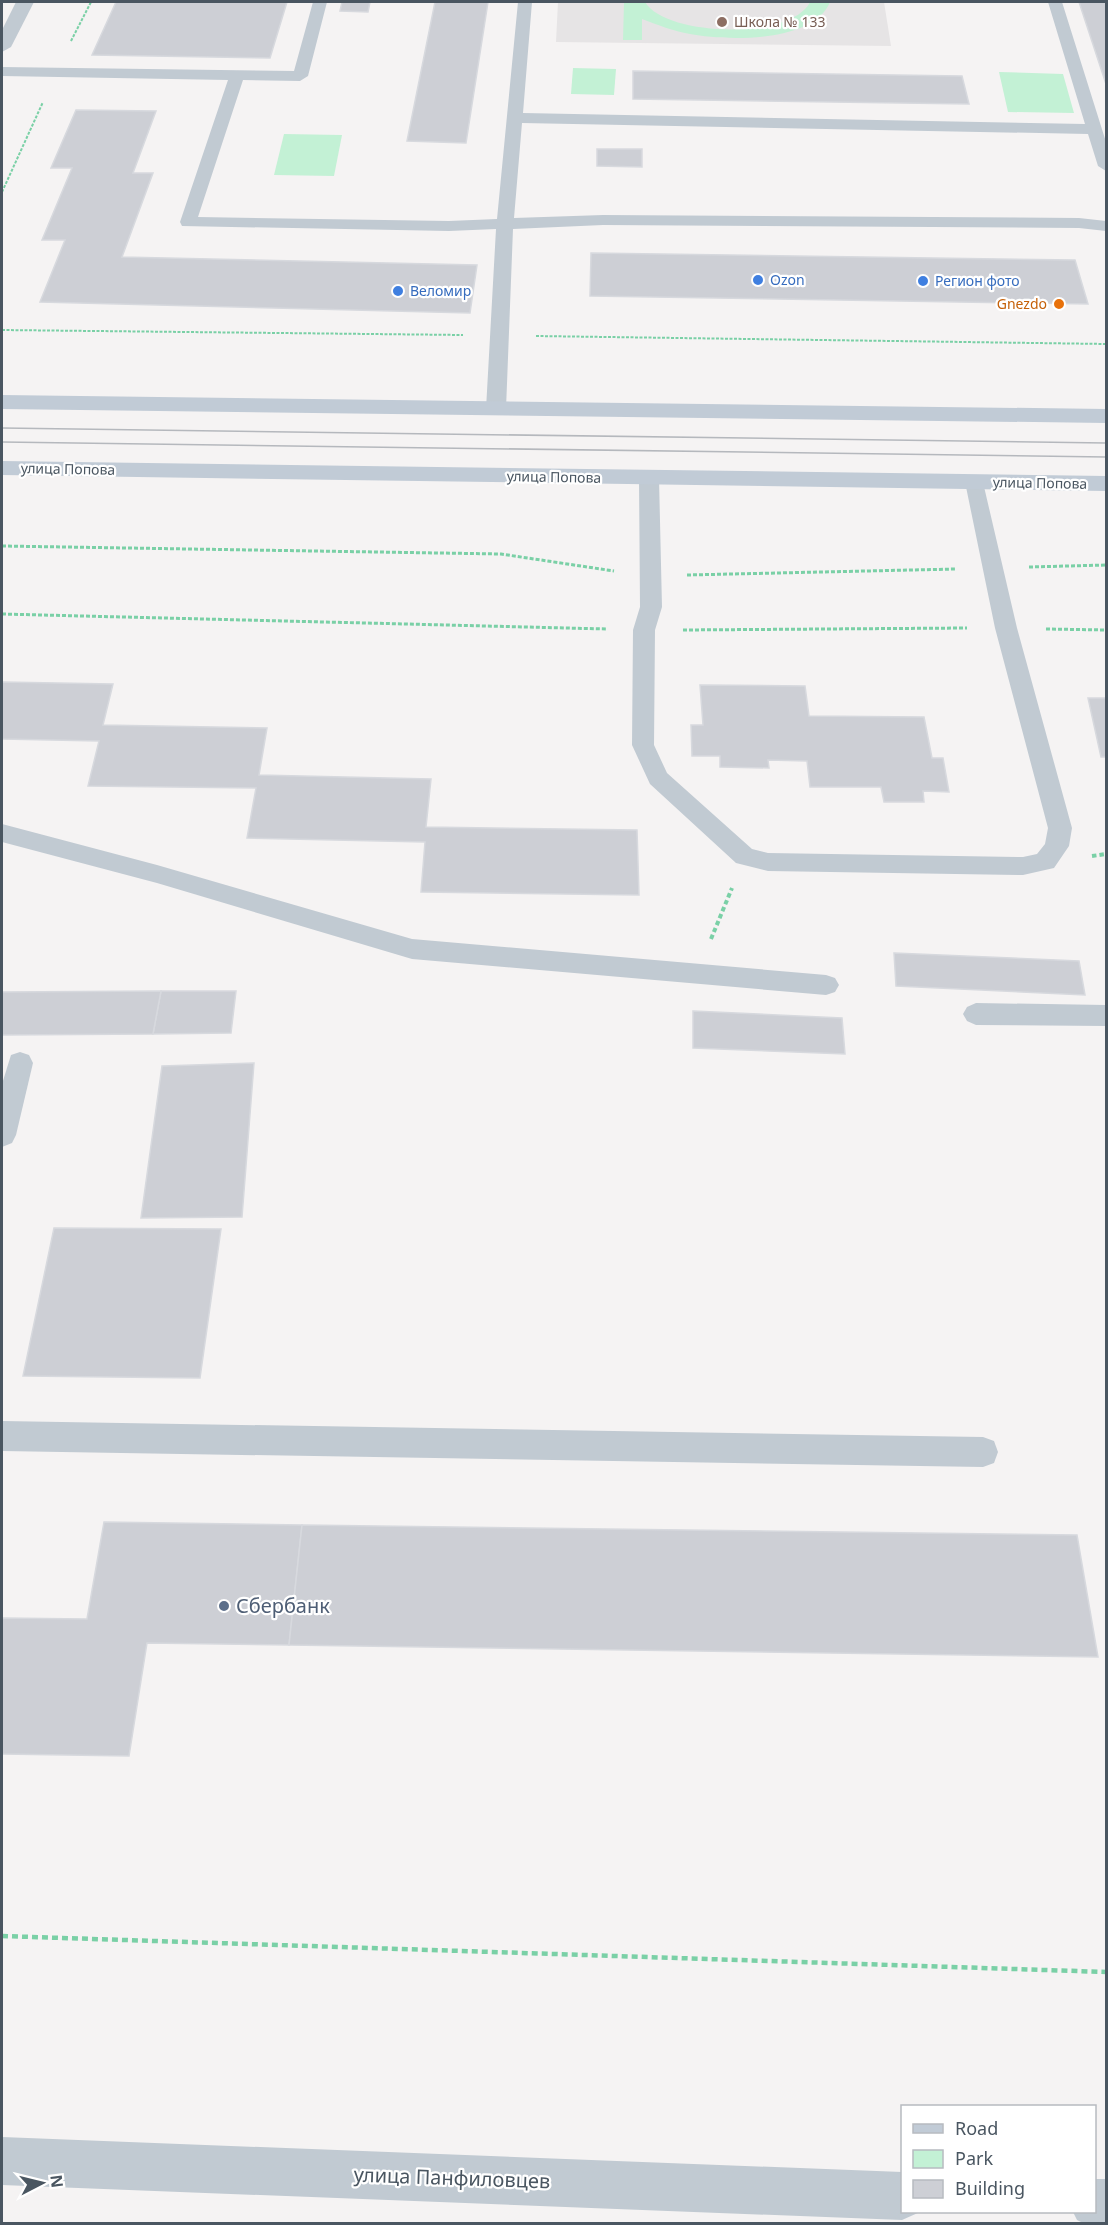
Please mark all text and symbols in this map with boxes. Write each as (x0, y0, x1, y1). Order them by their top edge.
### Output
place label: Школа № 133 (734, 12, 826, 31)
marker: Школа № 133 (715, 15, 729, 29)
place label: Ozon (770, 270, 805, 289)
place label: Регион фото (935, 271, 1020, 290)
marker: Ozon (751, 273, 765, 287)
marker: Регион фото (916, 274, 930, 288)
place label: Веломир (410, 281, 471, 300)
marker: Веломир (391, 284, 405, 298)
place label: Gnezdo (997, 294, 1047, 313)
marker: Gnezdo (1052, 297, 1066, 311)
street label: улица Попова (21, 458, 115, 479)
street label: улица Попова (507, 466, 601, 487)
street label: улица Попова (993, 472, 1087, 493)
place label: Сбербанк (236, 1592, 330, 1619)
marker: Сбербанк (217, 1599, 231, 1613)
legend (901, 2105, 1096, 2213)
text: Road (955, 2116, 998, 2140)
text: Park (955, 2146, 993, 2170)
north arrow (12, 2153, 72, 2213)
street label: улица Панфиловцев (353, 2161, 551, 2194)
text: N (45, 2173, 69, 2189)
text: Building (955, 2176, 1025, 2200)

